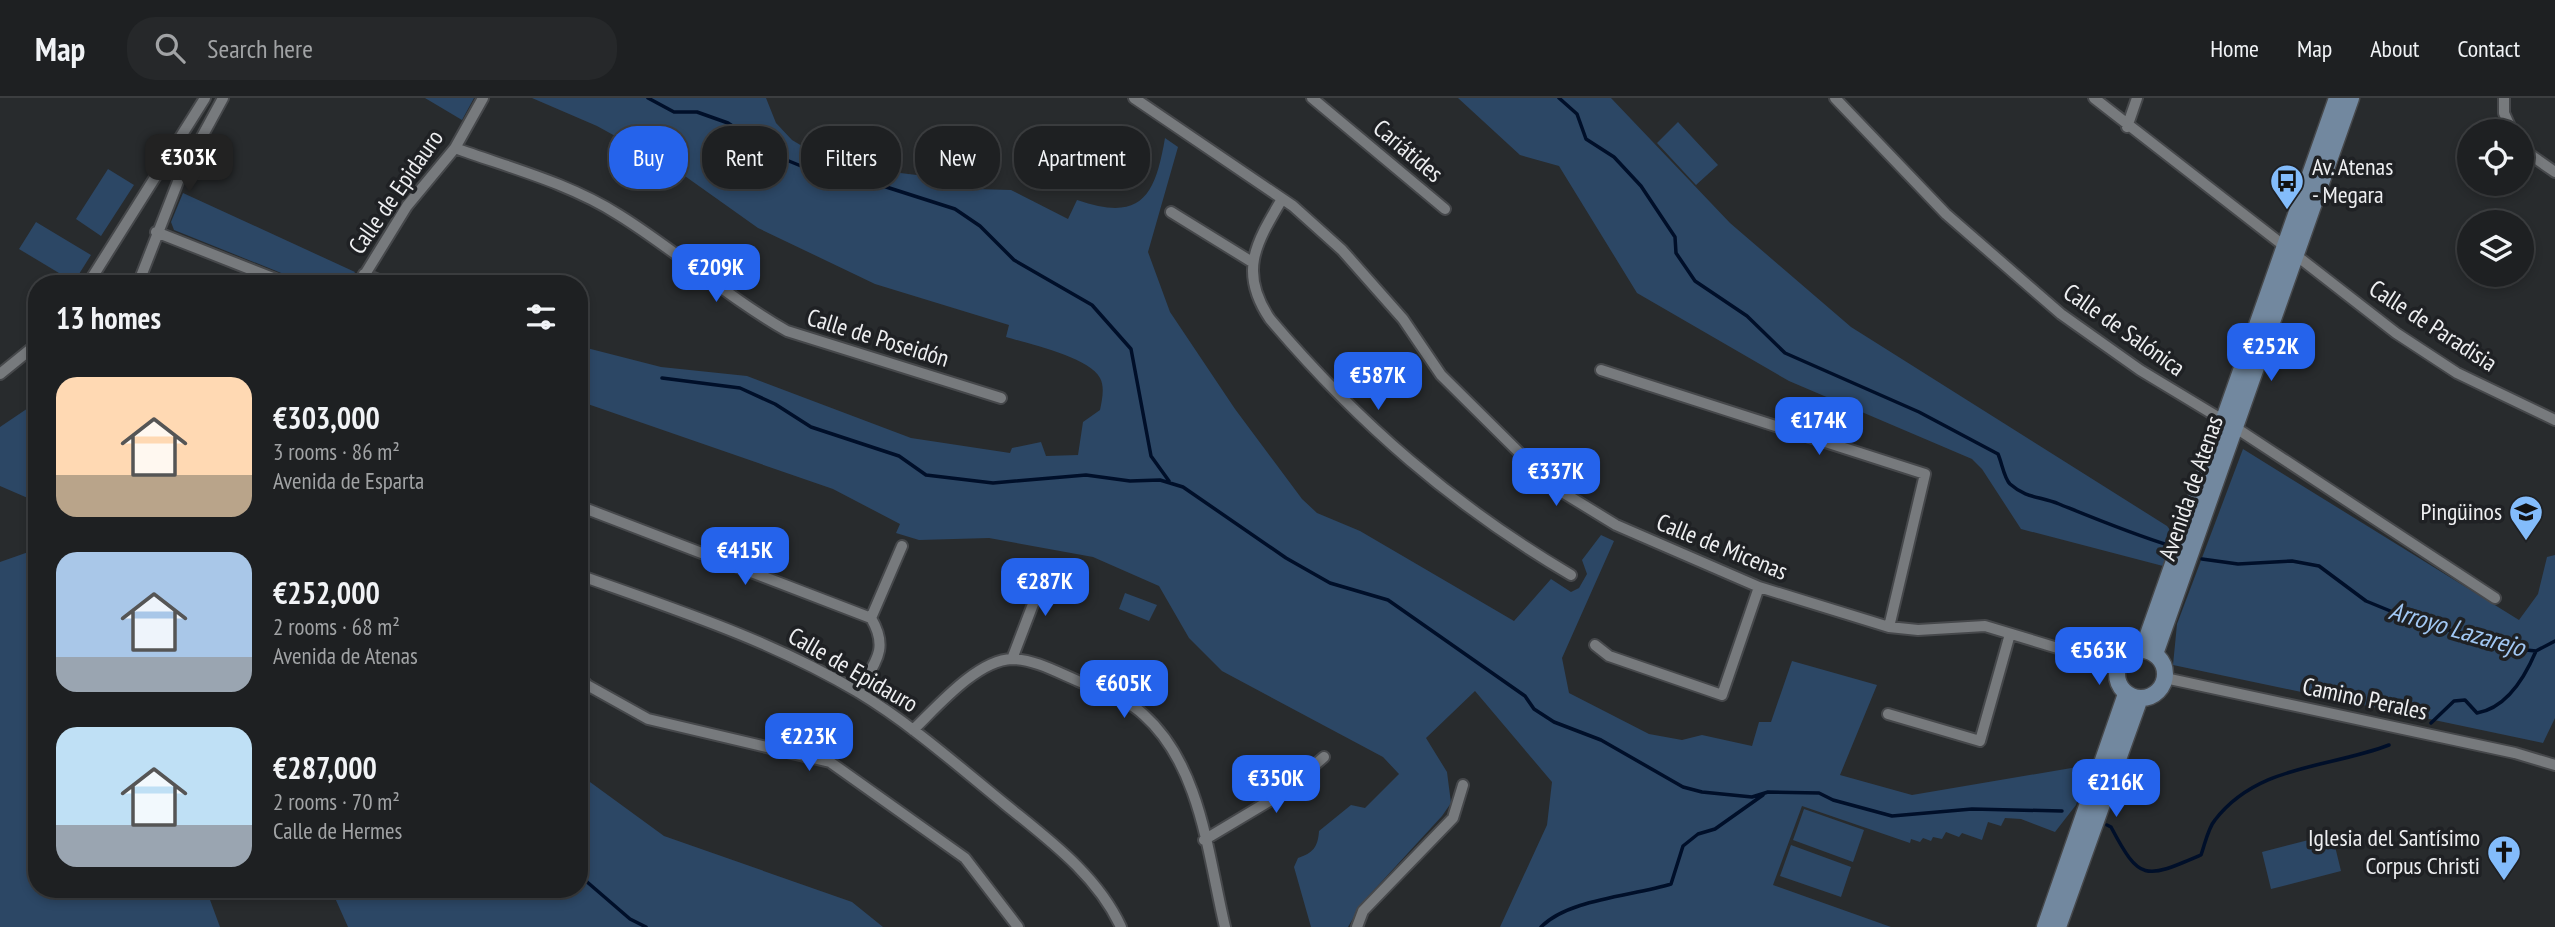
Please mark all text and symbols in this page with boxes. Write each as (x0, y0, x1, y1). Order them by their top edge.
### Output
search box (127, 17, 617, 80)
text: Map (35, 27, 85, 70)
icon: search (151, 29, 189, 67)
text: Search here (207, 32, 313, 65)
text: Home (2210, 33, 2259, 64)
text: Map (2297, 33, 2332, 64)
text: About (2370, 33, 2419, 64)
text: Contact (2457, 33, 2520, 64)
street label: Cariátides (1367, 112, 1450, 189)
map controls (2457, 119, 2534, 287)
button: locate (2457, 119, 2534, 196)
street label: Calle de Epidauro (341, 123, 450, 260)
chip: Buy (609, 126, 688, 189)
chip: Rent (702, 126, 787, 189)
chip: Filters (801, 126, 901, 189)
chip: New (915, 126, 1000, 189)
chip: Apartment (1014, 126, 1150, 189)
pin: €303K (140, 134, 238, 194)
text: €303K (161, 142, 217, 171)
place label: Av. Atenas - Megara (2312, 151, 2393, 210)
bus stop icon: Av. Atenas - Megara (2268, 162, 2306, 211)
button: layers (2457, 210, 2534, 287)
pin: €209K (667, 244, 765, 304)
text: €209K (688, 252, 744, 281)
street label: Calle de Paradisia (2363, 273, 2503, 378)
street label: Calle de Salónica (2057, 276, 2191, 383)
text: 13 homes (56, 298, 161, 337)
icon: filters (522, 298, 560, 336)
street label: Calle de Poseidón (803, 301, 953, 374)
pin: €252K (2222, 324, 2320, 383)
text: €252K (2243, 331, 2299, 360)
pin: €587K (1329, 352, 1427, 412)
text: €587K (1350, 360, 1406, 389)
text: €303,000 (273, 398, 380, 437)
pin: €174K (1770, 398, 1868, 457)
icon: home (112, 405, 196, 489)
text: €174K (1791, 405, 1847, 434)
street label: Avenida de Atenas (2151, 411, 2230, 564)
text: 3 rooms · 86 m² (273, 437, 400, 466)
pin: €337K (1507, 448, 1605, 508)
text: €337K (1528, 456, 1584, 485)
text: Avenida de Esparta (273, 466, 424, 495)
school or university icon: Pingüinos (2507, 493, 2545, 542)
place label: Pingüinos (2420, 496, 2502, 527)
street label: Calle de Micenas (1652, 506, 1792, 587)
pin: €415K (696, 528, 794, 587)
text: €415K (717, 535, 773, 564)
pin: €287K (996, 559, 1094, 618)
text: €287K (1017, 566, 1073, 595)
text: €252,000 (273, 573, 380, 612)
icon: home (112, 580, 196, 664)
water label: Arroyo Lazarejo (2386, 593, 2530, 664)
text: 2 rooms · 68 m² (273, 612, 400, 641)
street label: Calle de Epidauro (783, 620, 924, 719)
pin: €563K (2050, 628, 2148, 687)
text: €563K (2071, 635, 2127, 664)
text: Avenida de Atenas (273, 641, 418, 670)
pin: €605K (1075, 660, 1173, 720)
text: €605K (1096, 668, 1152, 697)
street label: Camino Perales (2300, 670, 2430, 727)
pin: €223K (760, 714, 858, 773)
text: €223K (781, 721, 837, 750)
text: €287,000 (273, 748, 377, 787)
icon: home (112, 755, 196, 839)
pin: €350K (1227, 756, 1325, 815)
pin: €216K (2067, 760, 2165, 819)
text: €350K (1248, 763, 1304, 792)
text: €216K (2088, 767, 2144, 796)
text: 2 rooms · 70 m² (273, 787, 400, 816)
text: Calle de Hermes (273, 816, 402, 845)
place label: Iglesia del Santísimo Corpus Christi (2308, 822, 2480, 881)
church icon: Iglesia del Santísimo Corpus Christi (2485, 833, 2523, 882)

